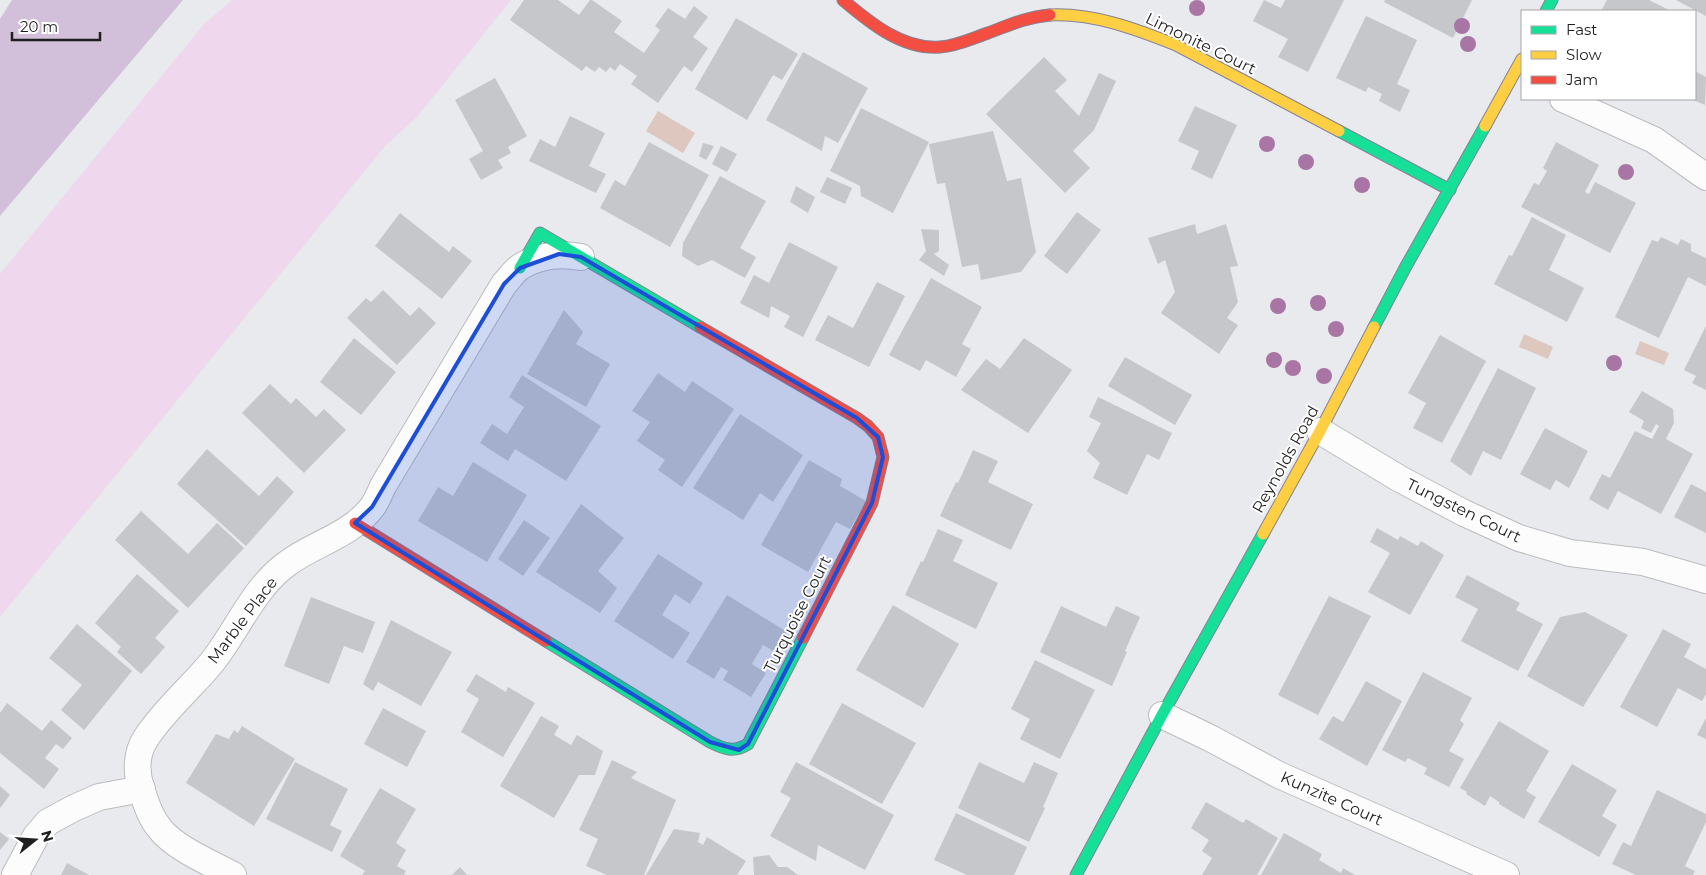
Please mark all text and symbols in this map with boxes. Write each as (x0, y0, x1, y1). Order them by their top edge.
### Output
street label: Limonite Court (1142, 8, 1260, 79)
scale bar (12, 10, 100, 42)
legend (1521, 10, 1696, 100)
text: 20 m (20, 17, 58, 36)
text: Fast (1566, 20, 1597, 39)
text: Slow (1566, 45, 1602, 64)
text: Jam (1565, 70, 1598, 89)
street label: Reynolds Road (1248, 402, 1323, 516)
street label: Tungsten Court (1403, 474, 1525, 547)
street label: Turquoise Court (760, 552, 835, 676)
street label: Marble Place (204, 573, 281, 667)
street label: Kunzite Court (1278, 767, 1386, 830)
north arrow (10, 815, 60, 865)
text: N (37, 828, 58, 844)

